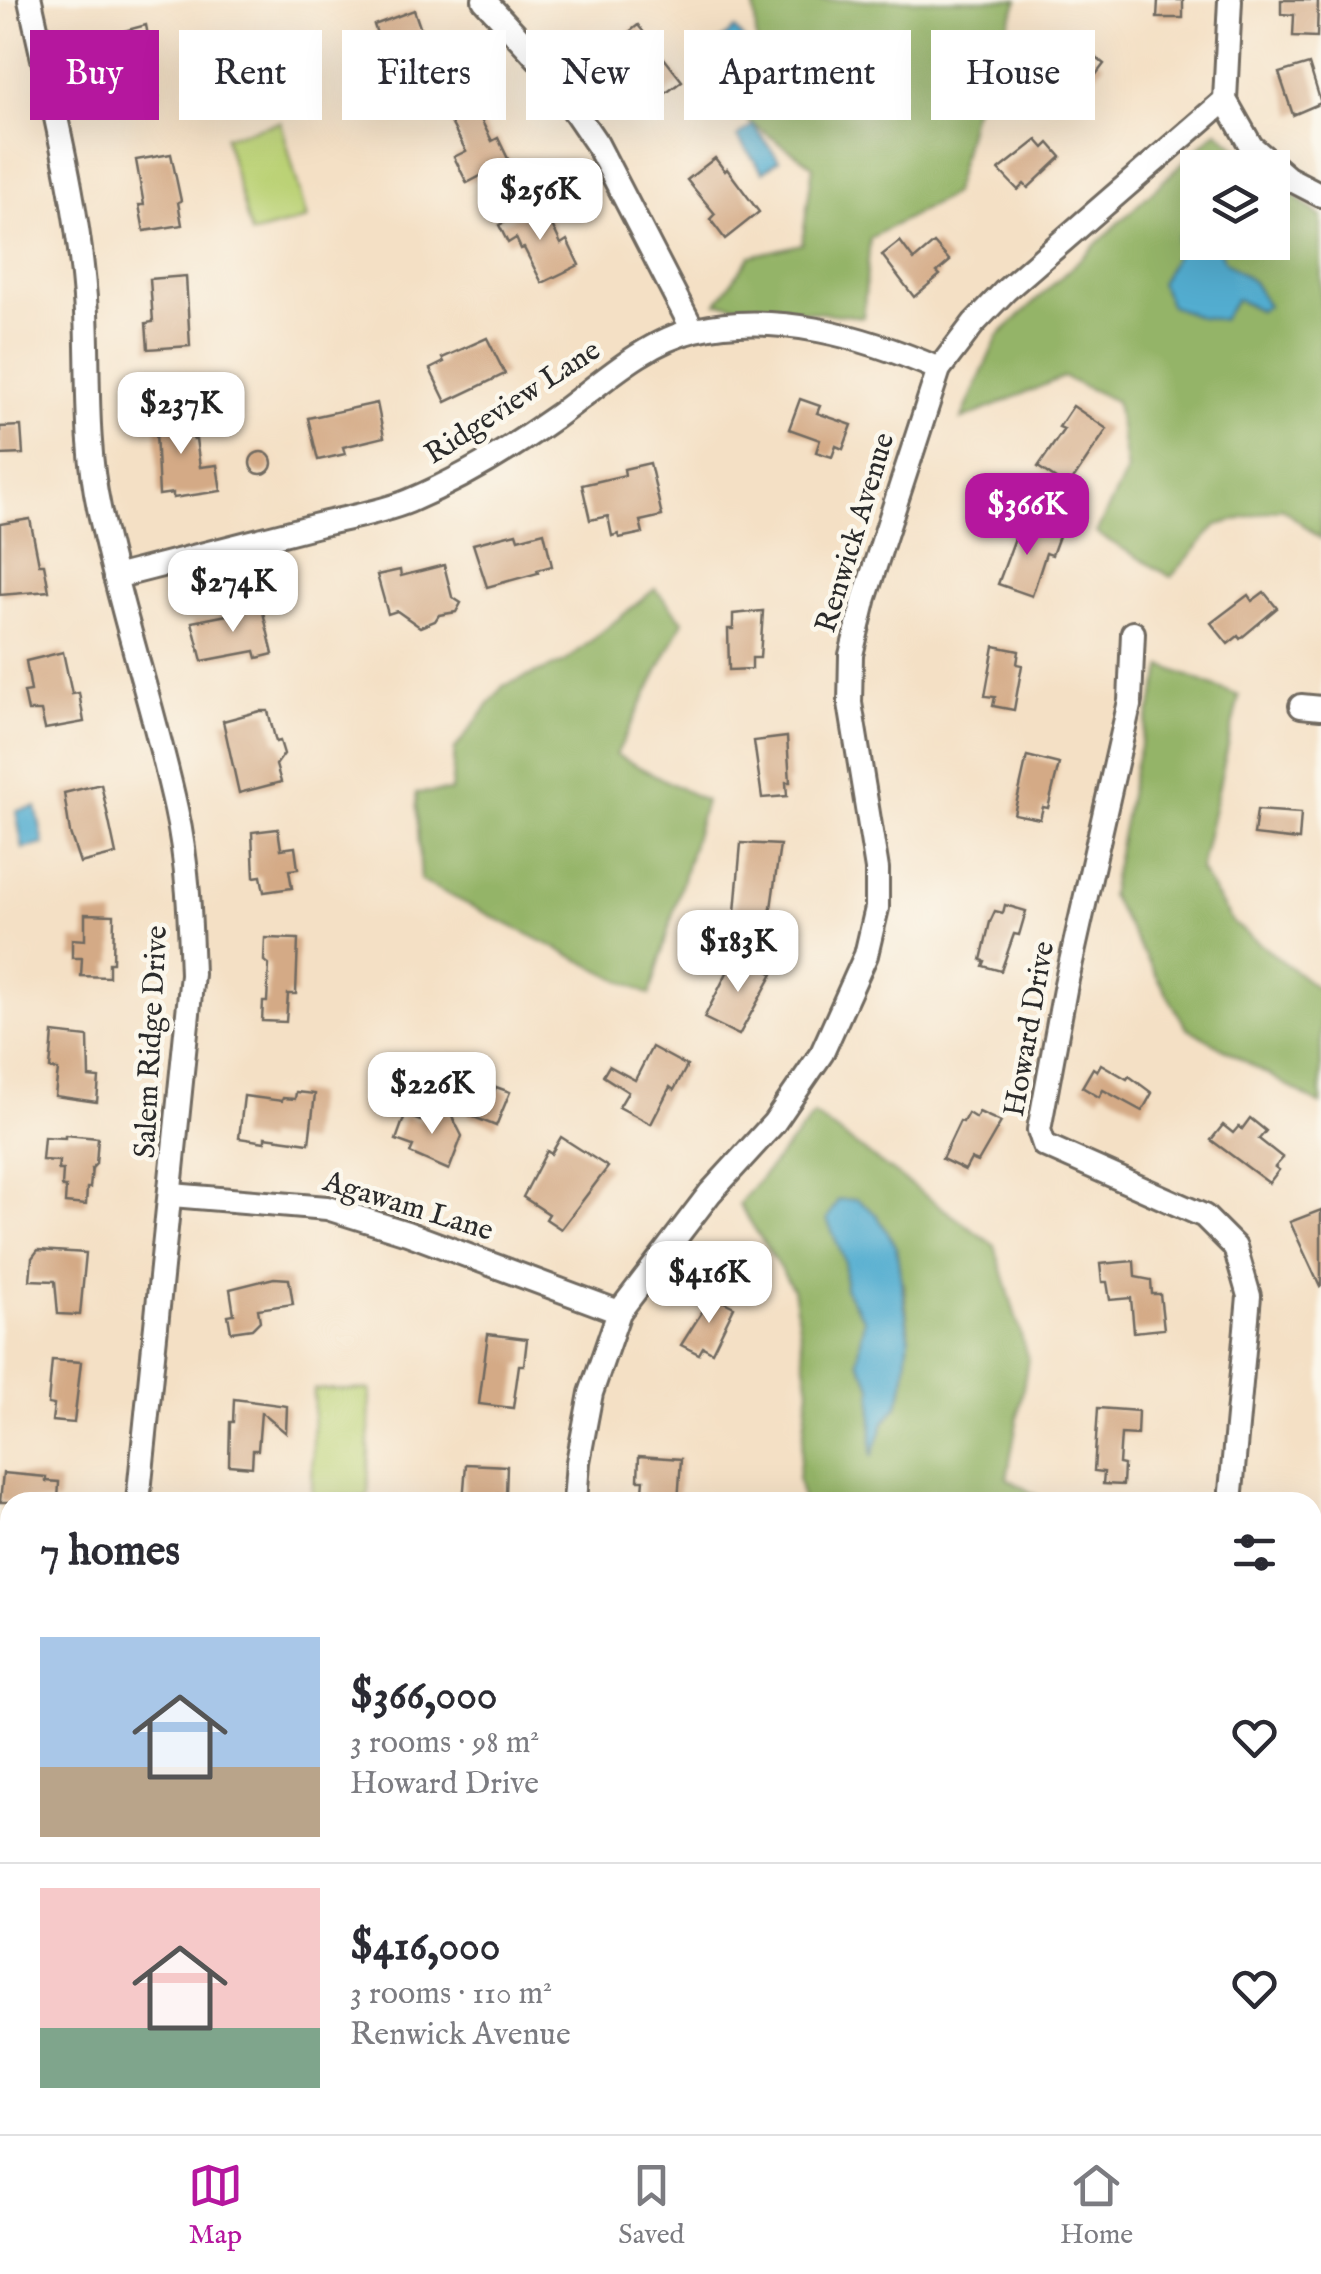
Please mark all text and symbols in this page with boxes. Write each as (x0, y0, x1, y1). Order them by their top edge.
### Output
chip: Buy (30, 30, 159, 120)
chip: Rent (179, 30, 322, 120)
chip: Filters (342, 30, 506, 120)
chip: New (526, 30, 664, 120)
chip: Apartment (684, 30, 911, 120)
chip: House (931, 30, 1095, 120)
map controls (1180, 150, 1290, 260)
button: layers (1180, 150, 1290, 260)
pin: $256K (470, 158, 610, 243)
text: $256K (500, 170, 580, 211)
street label: Ridgeview Lane (418, 332, 608, 474)
pin: $237K (111, 372, 251, 457)
text: $237K (140, 384, 222, 425)
street label: Renwick Avenue (808, 429, 904, 637)
pin: $366K (957, 473, 1097, 558)
text: $366K (987, 485, 1067, 526)
pin: $274K (163, 550, 303, 635)
text: $274K (190, 562, 276, 603)
pin: $183K (668, 910, 808, 995)
text: $183K (699, 922, 777, 963)
street label: Salem Ridge Drive (127, 925, 177, 1159)
street label: Howard Drive (996, 938, 1064, 1120)
pin: $226K (362, 1052, 502, 1137)
text: $226K (390, 1064, 474, 1105)
street label: Agawam Lane (318, 1163, 497, 1251)
pin: $416K (639, 1241, 779, 1326)
text: $416K (668, 1253, 750, 1294)
icon: filters (1227, 1525, 1282, 1580)
text: 7 homes (40, 1526, 180, 1579)
text: $366,000 (350, 1670, 497, 1723)
icon: home (120, 1677, 240, 1797)
icon: heart (1227, 1710, 1282, 1765)
text: 3 rooms · 98 m² (350, 1723, 539, 1764)
text: Howard Drive (350, 1764, 539, 1805)
text: $416,000 (350, 1921, 500, 1974)
icon: home (120, 1928, 240, 2048)
icon: heart (1227, 1961, 1282, 2016)
text: 3 rooms · 110 m² (350, 1974, 552, 2015)
text: Renwick Avenue (350, 2015, 571, 2056)
tab: Map (188, 2158, 243, 2253)
tab: Saved (618, 2158, 685, 2253)
tab: Home (1060, 2158, 1133, 2253)

